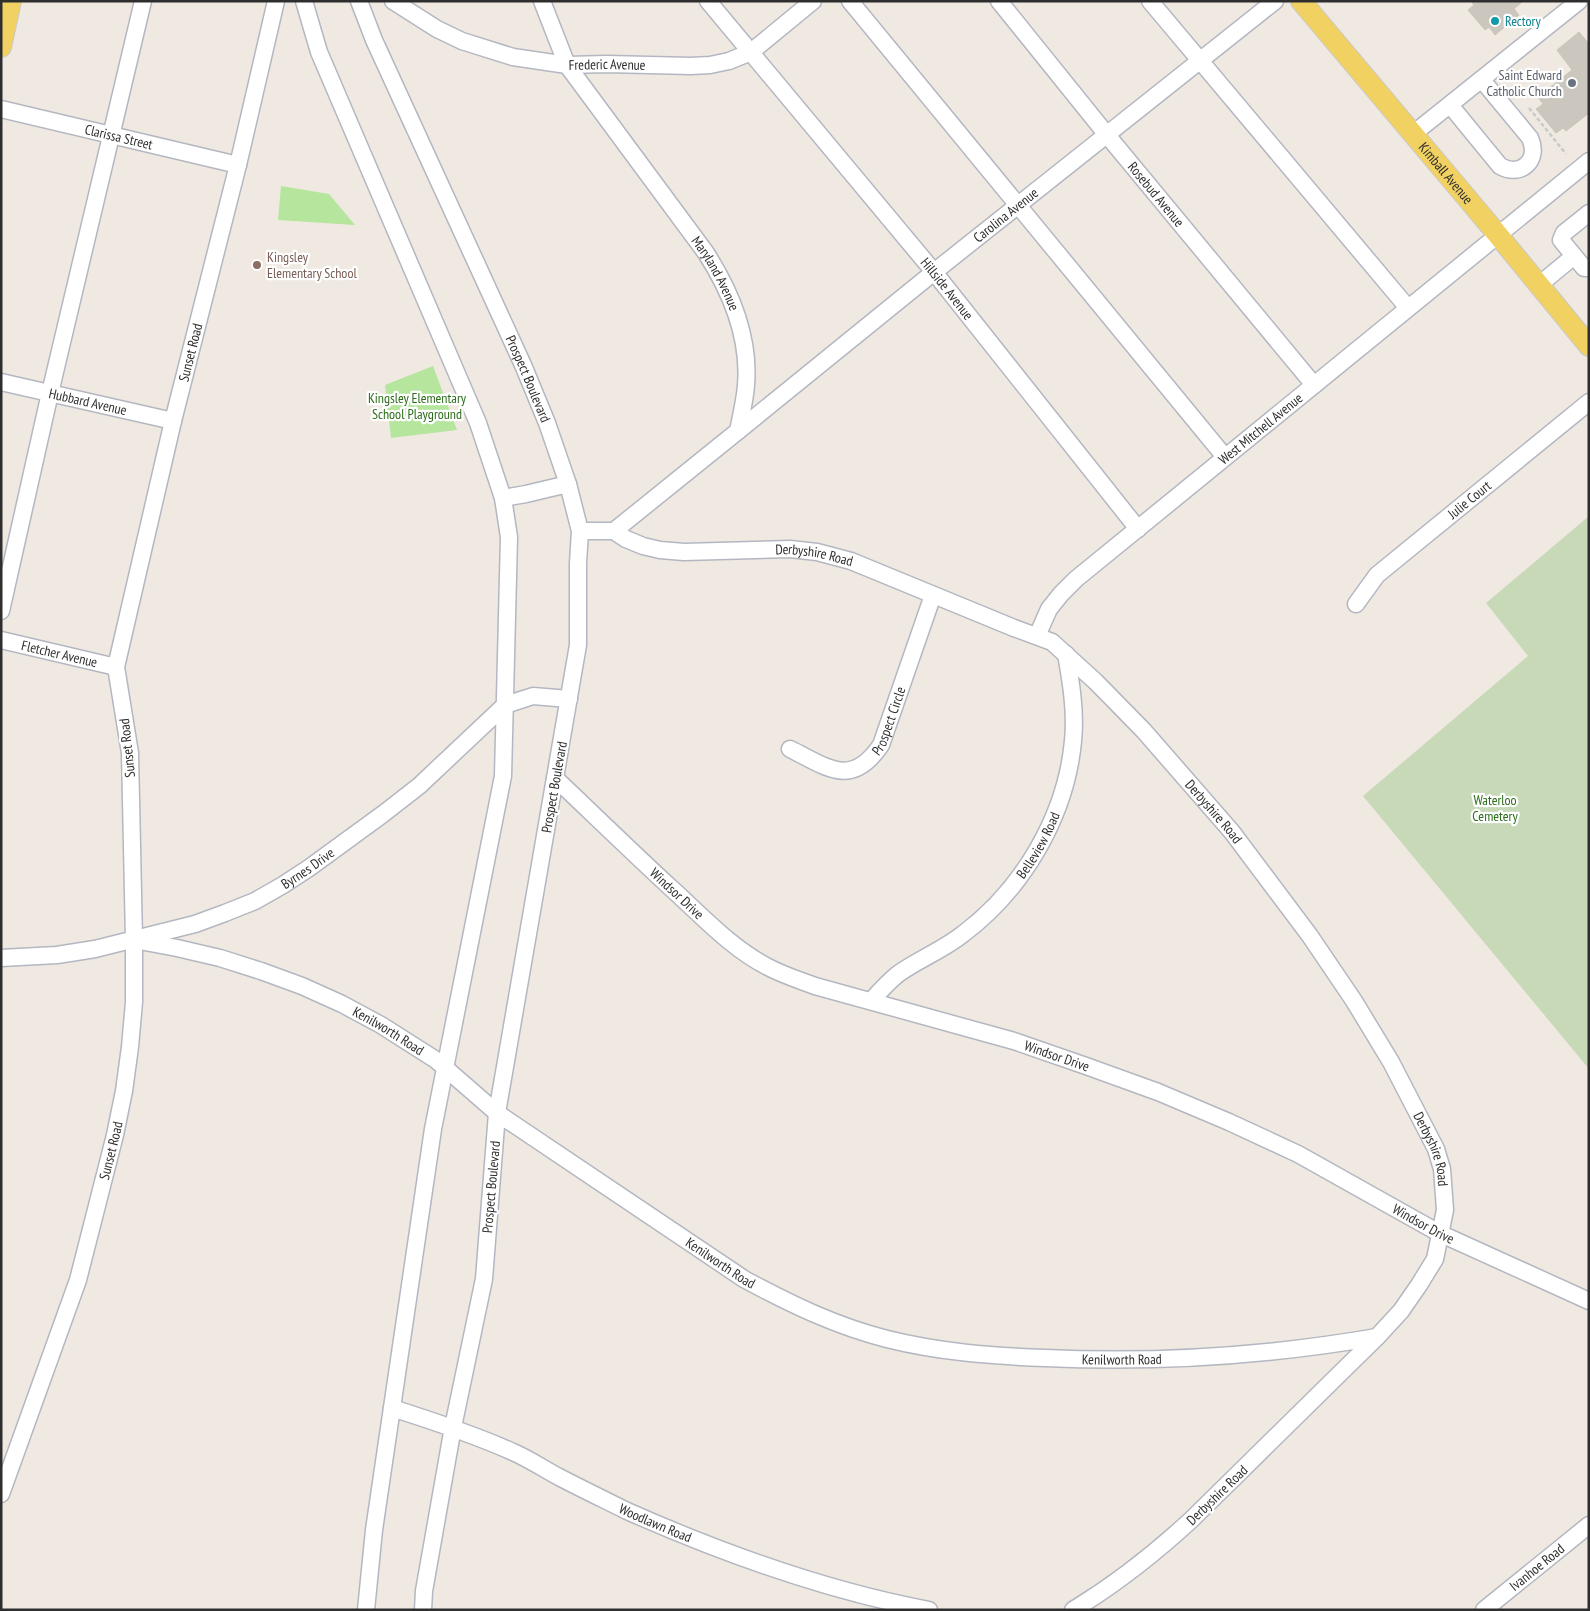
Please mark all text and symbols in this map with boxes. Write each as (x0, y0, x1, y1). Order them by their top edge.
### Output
place label: Rectory (1505, 12, 1541, 30)
marker: Rectory (1489, 15, 1501, 27)
street label: Frederic Avenue (568, 55, 646, 74)
place label: Saint Edward Catholic Church (1486, 66, 1562, 100)
marker: Saint Edward Catholic Church (1566, 77, 1578, 89)
street label: Clarissa Street (83, 120, 155, 154)
street label: Kimball Avenue (1415, 139, 1477, 208)
street label: Rosebud Avenue (1124, 158, 1188, 231)
street label: Carolina Avenue (970, 184, 1042, 246)
street label: Maryland Avenue (688, 232, 743, 313)
place label: Kingsley Elementary School (267, 248, 357, 282)
street label: Hillside Avenue (917, 254, 978, 324)
marker: Kingsley Elementary School (251, 259, 263, 271)
street label: Sunset Road (174, 321, 206, 383)
street label: Prospect Boulevard (502, 332, 555, 425)
street label: Hubbard Avenue (47, 384, 129, 419)
park label: Kingsley Elementary School Playground (368, 389, 467, 423)
street label: West Mitchell Avenue (1215, 389, 1307, 468)
street label: Julie Court (1443, 477, 1495, 523)
street label: Derbyshire Road (775, 540, 855, 570)
street label: Fletcher Avenue (20, 636, 99, 671)
street label: Prospect Circle (868, 684, 910, 759)
street label: Sunset Road (115, 718, 139, 778)
street label: Prospect Boulevard (537, 740, 571, 834)
street label: Derbyshire Road (1181, 776, 1246, 847)
park label: Waterloo Cemetery (1472, 791, 1518, 825)
street label: Belleview Road (1012, 809, 1064, 882)
street label: Byrnes Drive (278, 843, 338, 893)
street label: Windsor Drive (646, 864, 708, 923)
street label: Kenilworth Road (350, 1003, 427, 1059)
street label: Windsor Drive (1022, 1036, 1092, 1076)
street label: Derbyshire Road (1409, 1109, 1452, 1187)
street label: Sunset Road (95, 1120, 127, 1182)
street label: Prospect Boulevard (478, 1140, 504, 1234)
street label: Windsor Drive (1389, 1200, 1457, 1248)
street label: Kenilworth Road (682, 1233, 759, 1292)
street label: Kenilworth Road (1082, 1350, 1162, 1369)
street label: Derbyshire Road (1182, 1461, 1252, 1529)
street label: Woodlawn Road (616, 1499, 694, 1546)
street label: Ivanhoe Road (1506, 1540, 1568, 1595)

